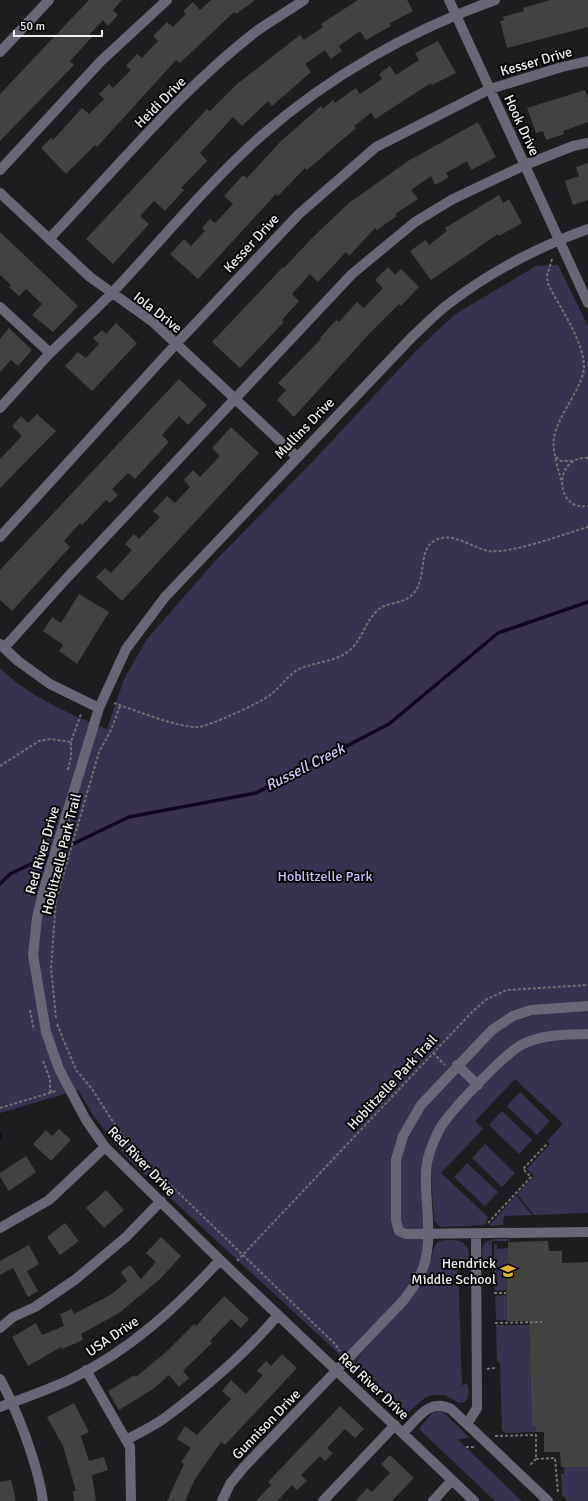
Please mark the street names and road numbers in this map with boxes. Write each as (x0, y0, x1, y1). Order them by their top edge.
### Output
street label: Kesser Drive (498, 43, 574, 80)
street label: Heidi Drive (131, 73, 190, 132)
street label: Hook Drive (500, 92, 543, 158)
street label: Kesser Drive (220, 211, 283, 276)
street label: Iola Drive (130, 288, 185, 337)
street label: Mullins Drive (271, 394, 338, 463)
street label: Hoblitzelle Park Trail (38, 792, 85, 916)
street label: Red River Drive (22, 804, 63, 896)
street label: Hoblitzelle Park Trail (344, 1031, 441, 1134)
street label: Red River Drive (104, 1123, 179, 1200)
street label: USA Drive (83, 1313, 142, 1360)
street label: Red River Drive (335, 1349, 413, 1423)
street label: Gunnison Drive (229, 1386, 304, 1463)

